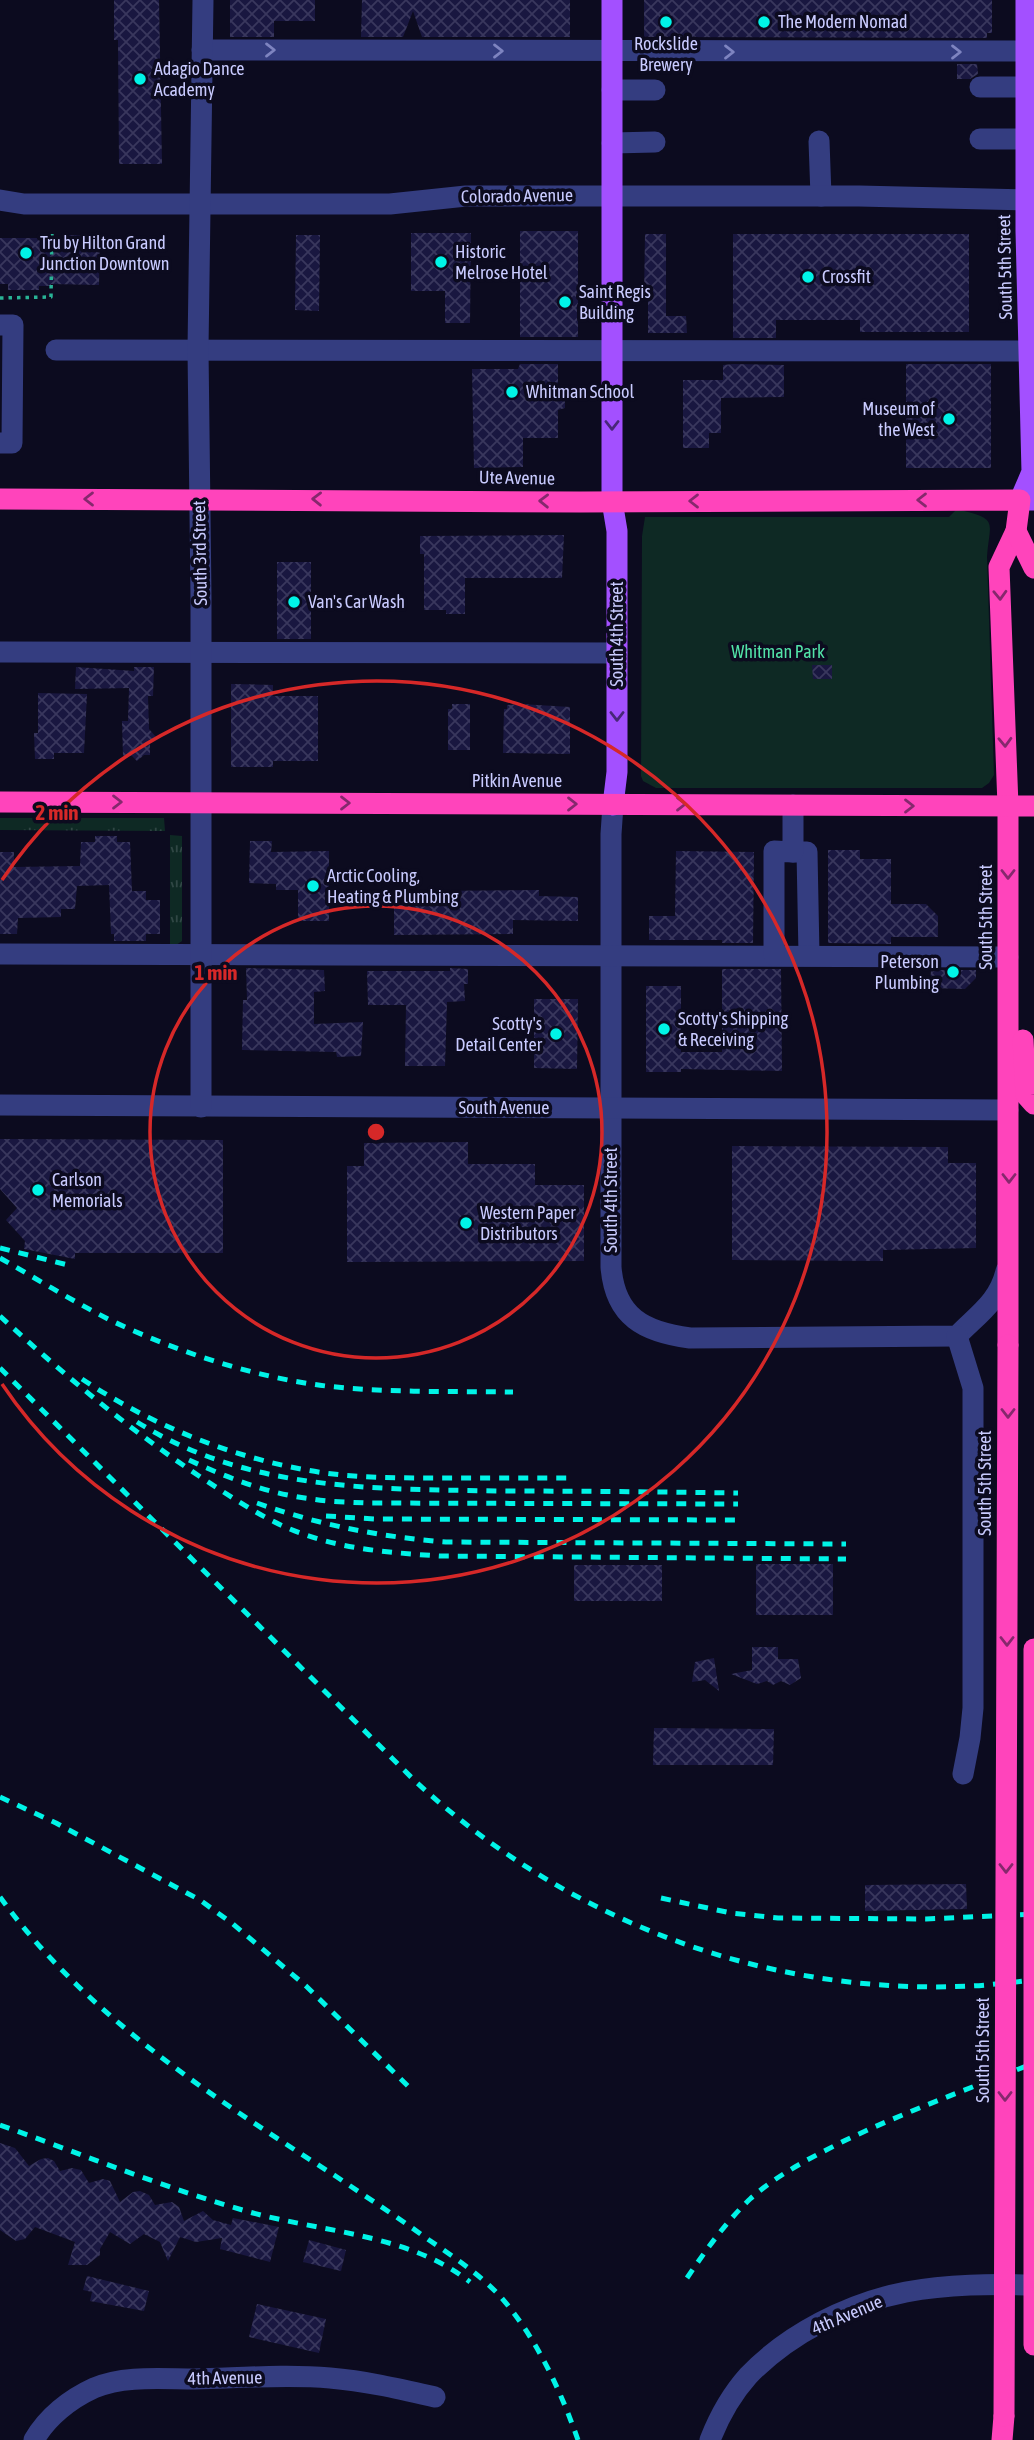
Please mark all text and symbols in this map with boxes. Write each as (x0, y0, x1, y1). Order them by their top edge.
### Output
place label: The Modern Nomad (778, 11, 908, 32)
marker: Rockslide Brewery (658, 14, 674, 30)
marker: The Modern Nomad (756, 14, 772, 30)
place label: Rockslide Brewery (634, 33, 698, 75)
one-way arrow (266, 42, 276, 58)
one-way arrow (493, 43, 504, 59)
one-way arrow (724, 44, 735, 60)
one-way arrow (952, 44, 962, 60)
place label: Adagio Dance Academy (154, 58, 245, 100)
marker: Adagio Dance Academy (132, 71, 148, 87)
street label: Colorado Avenue (461, 184, 573, 207)
street label: South 5th Street (993, 214, 1016, 320)
place label: Tru by Hilton Grand Junction Downtown (40, 232, 169, 274)
place label: Historic Melrose Hotel (455, 241, 548, 283)
marker: Tru by Hilton Grand Junction Downtown (18, 245, 34, 261)
marker: Historic Melrose Hotel (433, 254, 449, 270)
place label: Crossfit (822, 266, 871, 287)
marker: Crossfit (800, 269, 816, 285)
place label: Saint Regis Building (579, 281, 651, 323)
marker: Saint Regis Building (557, 294, 573, 310)
place label: Whitman School (526, 381, 634, 402)
marker: Whitman School (504, 384, 520, 400)
place label: Museum of the West (862, 398, 935, 440)
marker: Museum of the West (941, 411, 957, 427)
one-way arrow (604, 420, 620, 430)
street label: Ute Avenue (479, 466, 555, 489)
one-way arrow (83, 491, 94, 507)
one-way arrow (311, 491, 321, 507)
one-way arrow (916, 492, 927, 508)
one-way arrow (538, 493, 549, 509)
one-way arrow (689, 493, 699, 509)
street label: South 3rd Street (188, 500, 211, 606)
street label: South 4th Street (606, 581, 627, 687)
place label: Van's Car Wash (308, 591, 405, 612)
one-way arrow (992, 591, 1008, 601)
marker: Van's Car Wash (286, 594, 302, 610)
park label: Whitman Park (731, 641, 825, 662)
one-way arrow (609, 711, 625, 722)
one-way arrow (998, 737, 1013, 748)
street label: Pitkin Avenue (472, 770, 562, 791)
one-way arrow (112, 794, 123, 810)
one-way arrow (340, 795, 350, 811)
one-way arrow (567, 796, 578, 812)
one-way arrow (676, 797, 687, 812)
one-way arrow (904, 798, 915, 814)
text: 2 min (36, 800, 78, 824)
street label: South 5th Street (975, 864, 996, 970)
place label: Arctic Cooling, Heating & Plumbing (327, 865, 459, 907)
one-way arrow (1000, 869, 1016, 880)
marker: Arctic Cooling, Heating & Plumbing (305, 878, 321, 894)
place label: Peterson Plumbing (875, 951, 939, 993)
text: 1 min (195, 960, 237, 984)
marker: Peterson Plumbing (945, 964, 961, 980)
place label: Scotty's Shipping & Receiving (678, 1008, 789, 1050)
place label: Scotty's Detail Center (455, 1013, 543, 1055)
marker: Scotty's Shipping & Receiving (656, 1021, 672, 1037)
marker: Scotty's Detail Center (548, 1026, 564, 1042)
street label: South Avenue (459, 1097, 549, 1118)
centre of rings (364, 1120, 388, 1144)
street label: South 4th Street (600, 1147, 621, 1253)
place label: Carlson Memorials (52, 1169, 123, 1211)
one-way arrow (1001, 1174, 1017, 1184)
marker: Carlson Memorials (30, 1182, 46, 1198)
place label: Western Paper Distributors (480, 1202, 576, 1244)
marker: Western Paper Distributors (458, 1215, 474, 1231)
one-way arrow (1000, 1408, 1016, 1419)
street label: South 5th Street (974, 1430, 995, 1536)
one-way arrow (999, 1636, 1015, 1646)
one-way arrow (998, 1863, 1014, 1874)
street label: South 5th Street (972, 1997, 993, 2103)
one-way arrow (997, 2091, 1013, 2101)
street label: 4th Avenue (808, 2290, 885, 2339)
street label: 4th Avenue (187, 2366, 263, 2389)

